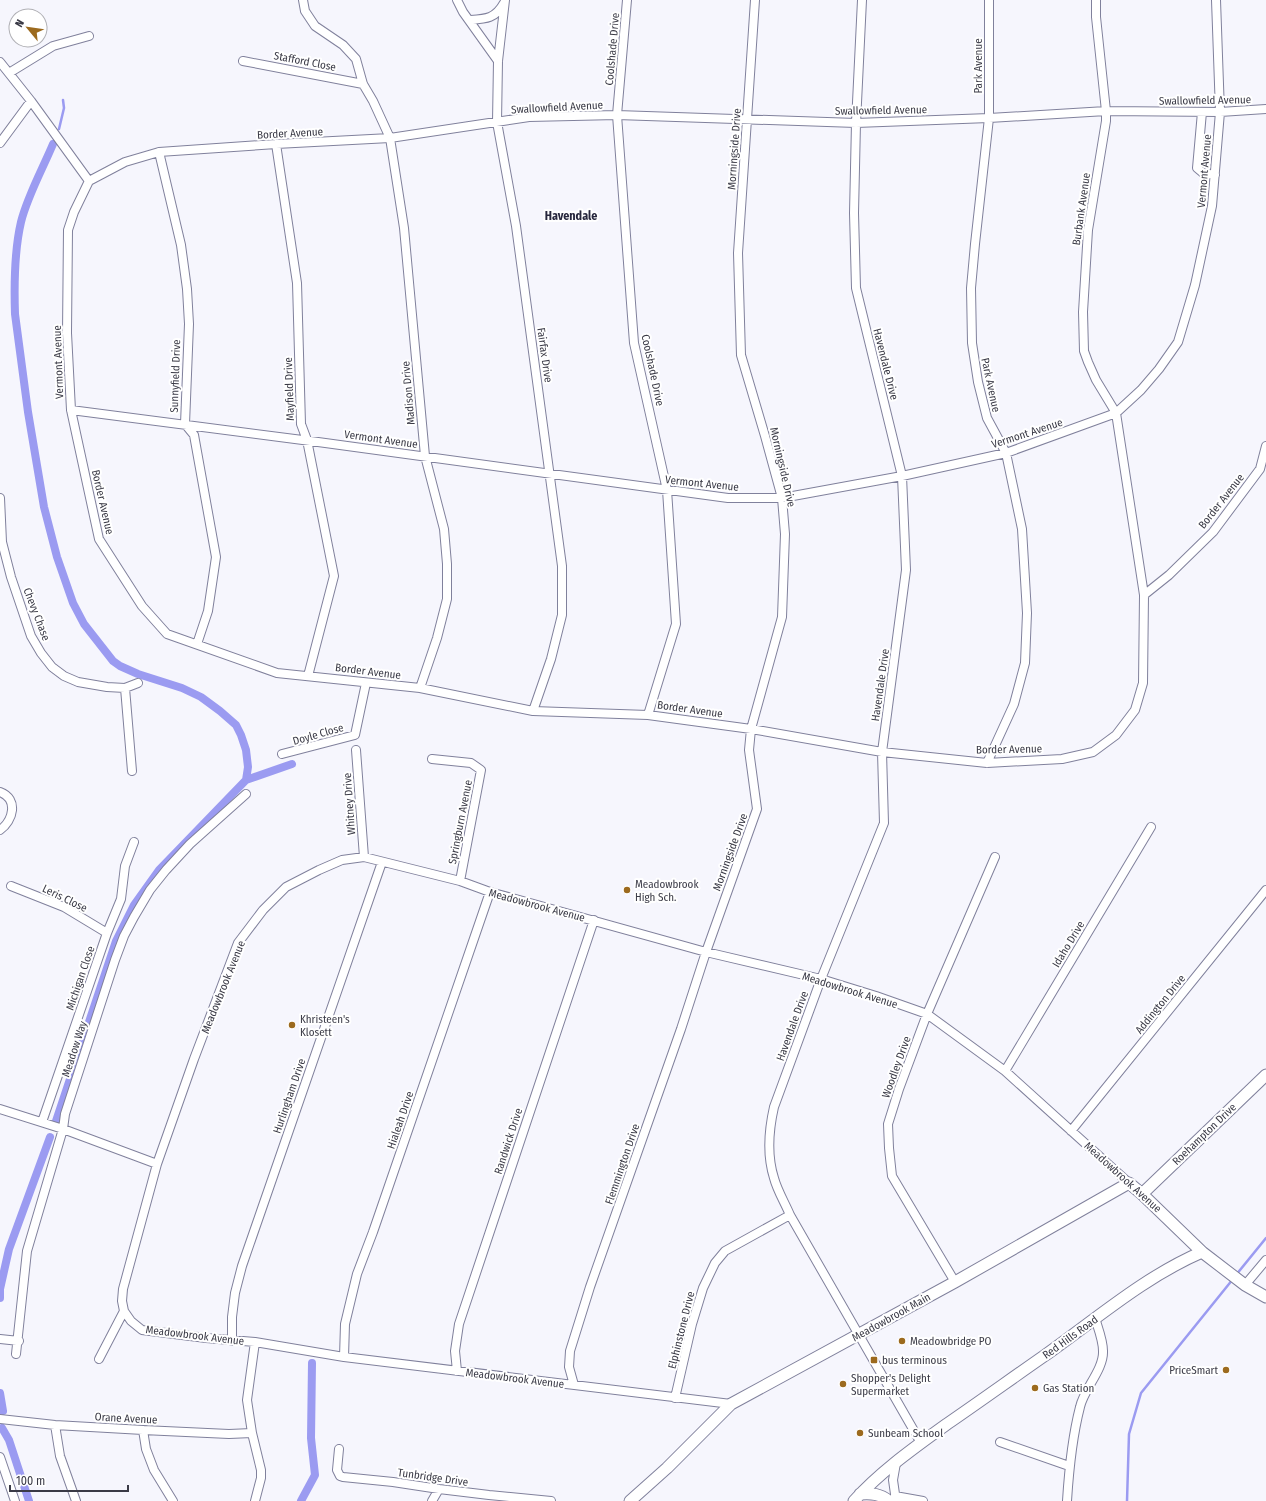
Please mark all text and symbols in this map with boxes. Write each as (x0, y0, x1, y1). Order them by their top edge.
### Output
north arrow (8, 8, 48, 48)
street label: Coolshade Drive (603, 12, 622, 86)
text: N (12, 17, 27, 29)
street label: Park Avenue (972, 38, 985, 94)
street label: Stafford Close (273, 49, 337, 74)
street label: Swallowfield Avenue (1159, 93, 1251, 108)
street label: Swallowfield Avenue (511, 99, 603, 116)
street label: Swallowfield Avenue (835, 103, 927, 118)
street label: Morningside Drive (725, 108, 744, 190)
street label: Border Avenue (257, 125, 323, 142)
street label: Vermont Avenue (1195, 134, 1214, 208)
street label: Burbank Avenue (1070, 172, 1093, 246)
district label: Havendale (545, 209, 597, 223)
street label: Vermont Avenue (51, 325, 66, 399)
street label: Fairfax Drive (534, 327, 555, 383)
street label: Havendale Drive (870, 327, 901, 401)
street label: Coolshade Drive (639, 333, 666, 407)
street label: Sunnyfield Drive (168, 339, 183, 413)
street label: Mayfield Drive (282, 357, 297, 421)
street label: Park Avenue (978, 357, 1003, 413)
street label: Madison Drive (399, 360, 418, 425)
street label: Vermont Avenue (990, 416, 1064, 451)
street label: Morningside Drive (767, 426, 798, 508)
street label: Vermont Avenue (343, 428, 418, 451)
street label: Border Avenue (89, 468, 116, 536)
street label: Border Avenue (1196, 471, 1247, 531)
street label: Vermont Avenue (665, 473, 739, 494)
street label: Chevy Chase (20, 586, 53, 643)
street label: Havendale Drive (869, 648, 892, 722)
street label: Border Avenue (334, 661, 402, 682)
street label: Border Avenue (656, 698, 724, 721)
street label: Doyle Close (291, 721, 345, 748)
street label: Border Avenue (976, 742, 1042, 757)
street label: Whitney Drive (341, 772, 358, 836)
street label: Springburn Avenue (446, 779, 475, 865)
street label: Morningside Drive (710, 812, 751, 893)
place label: Meadowbrook High Sch. (635, 878, 699, 904)
street label: Leris Close (40, 882, 89, 915)
marker: Meadowbrook High Sch. (622, 885, 632, 895)
street label: Meadowbrook Avenue (487, 886, 586, 925)
street label: Idaho Drive (1050, 919, 1087, 970)
street label: Meadowbrook Avenue (199, 939, 248, 1036)
street label: Michigan Close (63, 944, 98, 1012)
street label: Meadowbrook Avenue (801, 970, 899, 1011)
street label: Addington Drive (1133, 972, 1188, 1036)
street label: Havendale Drive (774, 990, 811, 1063)
place label: Khristeen's Klosett (300, 1013, 350, 1039)
street label: Meadow Way (59, 1019, 90, 1079)
marker: Khristeen's Klosett (287, 1020, 297, 1030)
street label: Woodley Drive (879, 1035, 914, 1100)
street label: Hurlingham Drive (271, 1057, 308, 1135)
street label: Hialeah Drive (385, 1090, 416, 1151)
street label: Roehampton Drive (1170, 1101, 1239, 1168)
street label: Randwick Drive (492, 1106, 525, 1176)
street label: Flemmington Drive (603, 1122, 642, 1206)
street label: Meadowbrook Avenue (1081, 1139, 1164, 1215)
street label: Elphinstone Drive (666, 1290, 697, 1370)
street label: Meadowbrook Main (850, 1290, 933, 1344)
street label: Red Hills Road (1040, 1313, 1100, 1362)
street label: Meadowbrook Avenue (145, 1323, 245, 1348)
place label: Meadowbridge PO (910, 1335, 992, 1348)
marker: Meadowbridge PO (897, 1336, 907, 1346)
place label: bus terminous (882, 1354, 947, 1367)
marker: bus terminous (869, 1355, 879, 1365)
place label: PriceSmart (1169, 1364, 1218, 1377)
marker: PriceSmart (1221, 1365, 1231, 1375)
street label: Meadowbrook Avenue (465, 1366, 565, 1391)
place label: Shopper's Delight Supermarket (851, 1372, 931, 1398)
marker: Shopper's Delight Supermarket (838, 1379, 848, 1389)
place label: Gas Station (1043, 1382, 1094, 1395)
marker: Gas Station (1030, 1383, 1040, 1393)
street label: Orane Avenue (94, 1410, 158, 1427)
place label: Sunbeam School (868, 1427, 943, 1440)
marker: Sunbeam School (855, 1428, 865, 1438)
street label: Tunbridge Drive (397, 1466, 469, 1489)
scale bar (10, 1467, 128, 1493)
text: 100 m (16, 1474, 45, 1488)

